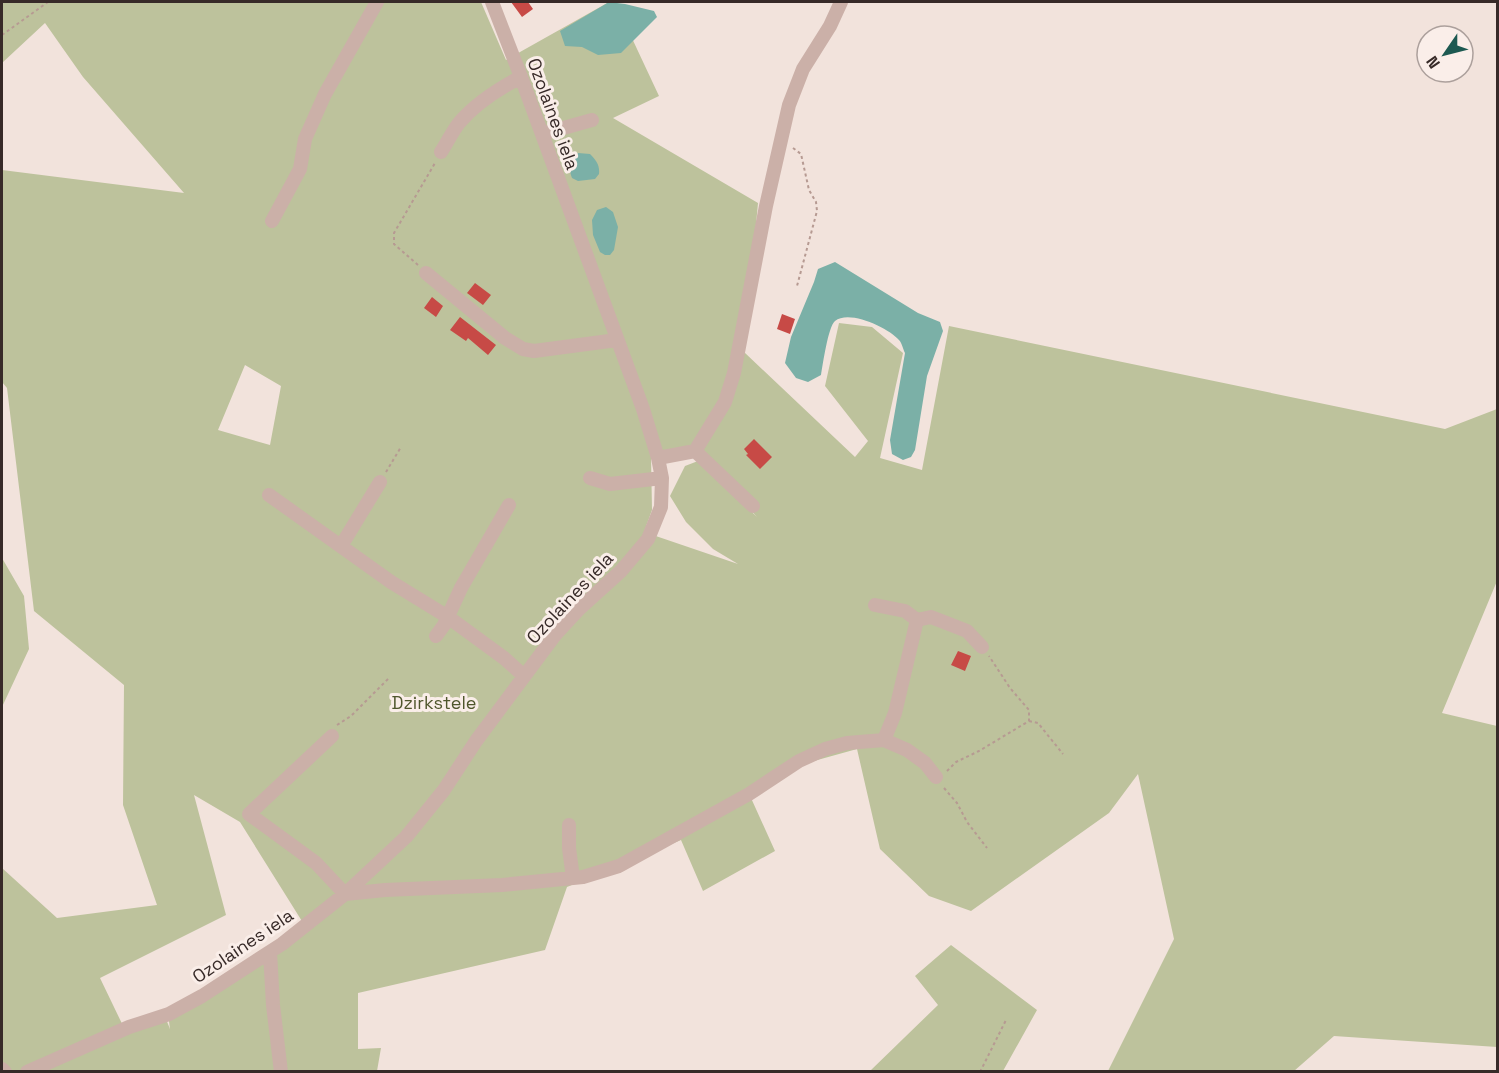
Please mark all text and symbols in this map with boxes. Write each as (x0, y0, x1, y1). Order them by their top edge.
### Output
north arrow (1415, 24, 1475, 84)
text: N (1421, 52, 1445, 73)
street label: Ozolaines iela (523, 55, 584, 173)
street label: Ozolaines iela (521, 547, 618, 648)
park label: Dzirkstele (392, 691, 476, 714)
street label: Ozolaines iela (188, 903, 298, 988)

